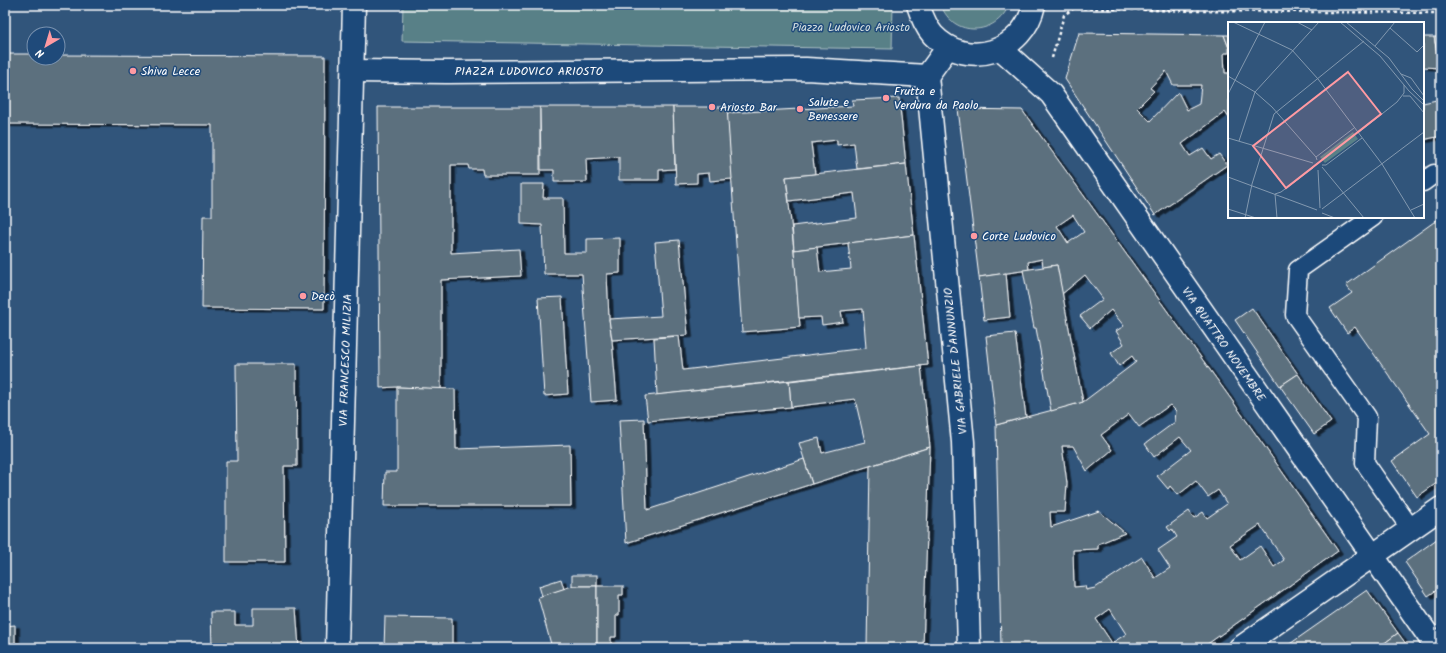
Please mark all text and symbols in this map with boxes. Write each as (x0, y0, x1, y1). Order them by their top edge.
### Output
park label: Piazza Ludovico Ariosto (792, 18, 910, 37)
inset map (1228, 22, 1424, 218)
north arrow (26, 26, 66, 66)
text: N (32, 44, 49, 62)
place label: Shiva Lecce (141, 62, 201, 81)
street label: PIAZZA LUDOVICO ARIOSTO (455, 62, 604, 81)
marker: Shiva Lecce (128, 66, 138, 76)
place label: Frutta e Verdura da Paolo (894, 82, 978, 115)
place label: Salute e Benessere (808, 93, 858, 126)
marker: Frutta e Verdura da Paolo (881, 93, 891, 103)
place label: Ariosto Bar (720, 98, 778, 117)
marker: Ariosto Bar (707, 102, 717, 112)
marker: Salute e Benessere (795, 104, 805, 114)
place label: Corte Ludovico (982, 227, 1056, 246)
marker: Corte Ludovico (969, 231, 979, 241)
street label: VIA QUATTRO NOVEMBRE (1177, 283, 1271, 406)
street label: VIA GABRIELE D'ANNUNZIO (938, 286, 973, 435)
place label: Decò (311, 287, 335, 306)
marker: Decò (298, 291, 308, 301)
street label: VIA FRANCESCO MILIZIA (334, 293, 357, 427)

